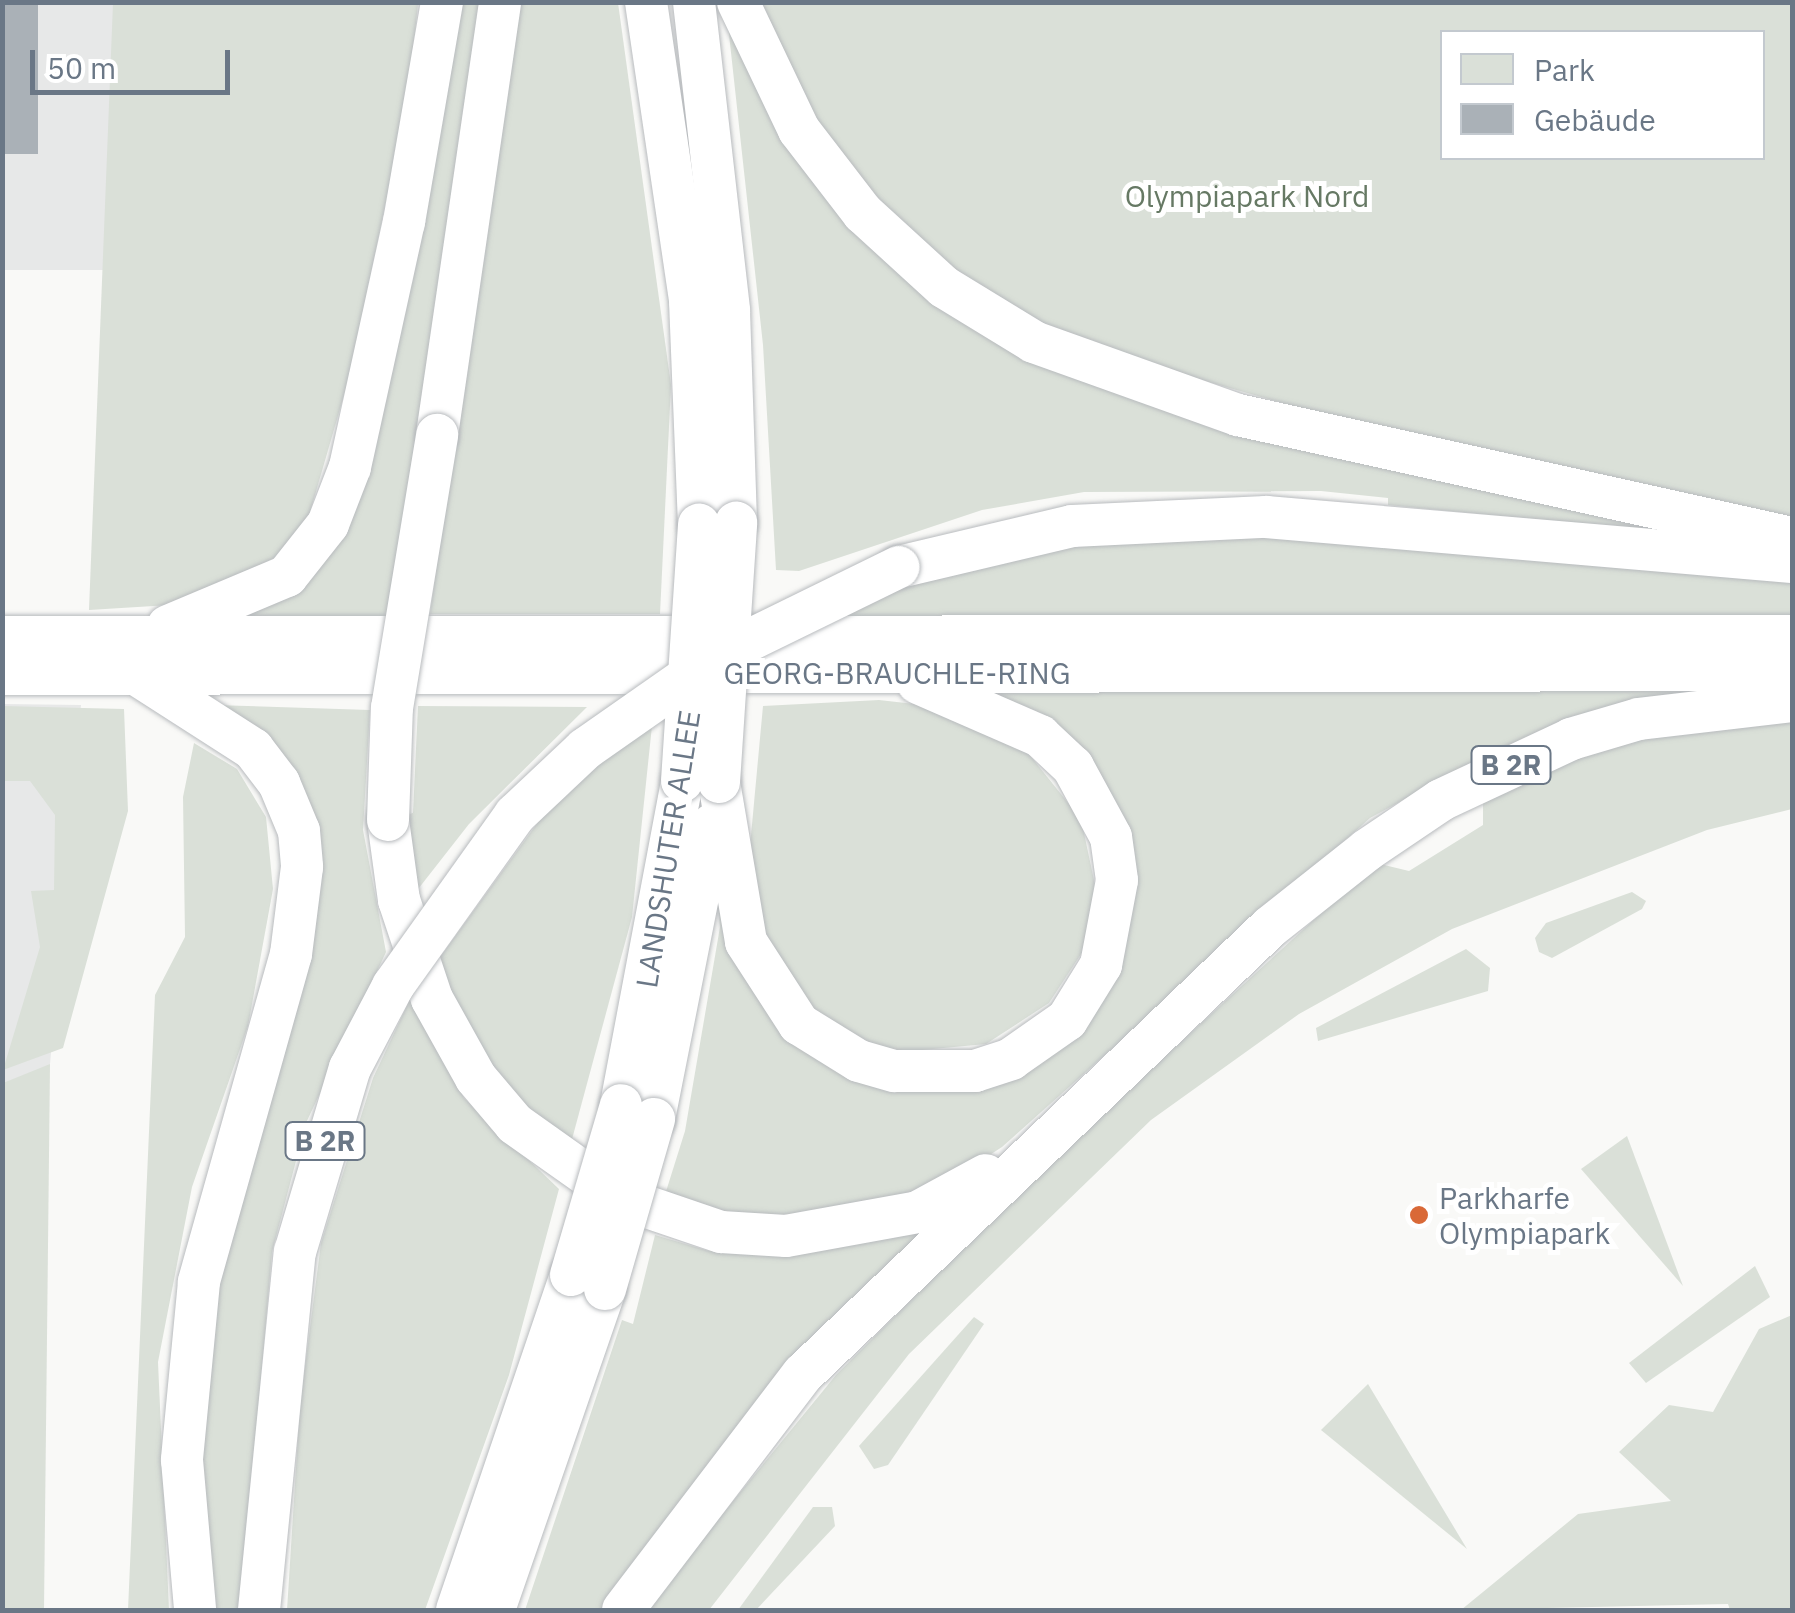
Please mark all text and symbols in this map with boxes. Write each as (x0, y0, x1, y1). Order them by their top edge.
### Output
scale bar (35, 30, 235, 92)
legend (1440, 30, 1765, 160)
text: 50 m (47, 48, 116, 87)
text: Park (1534, 50, 1595, 89)
text: Gebäude (1534, 100, 1656, 139)
park label: Olympiapark Nord (1125, 178, 1369, 214)
street label: GEORG-BRAUCHLE-RING (723, 655, 1071, 691)
street label: LANDSHUTER ALLEE (628, 708, 708, 990)
road number: B 2R (1468, 742, 1554, 788)
road number: B 2R (282, 1118, 368, 1164)
place label: Parkharfe Olympiapark (1439, 1180, 1610, 1250)
marker: Parkharfe Olympiapark (1408, 1204, 1430, 1226)

